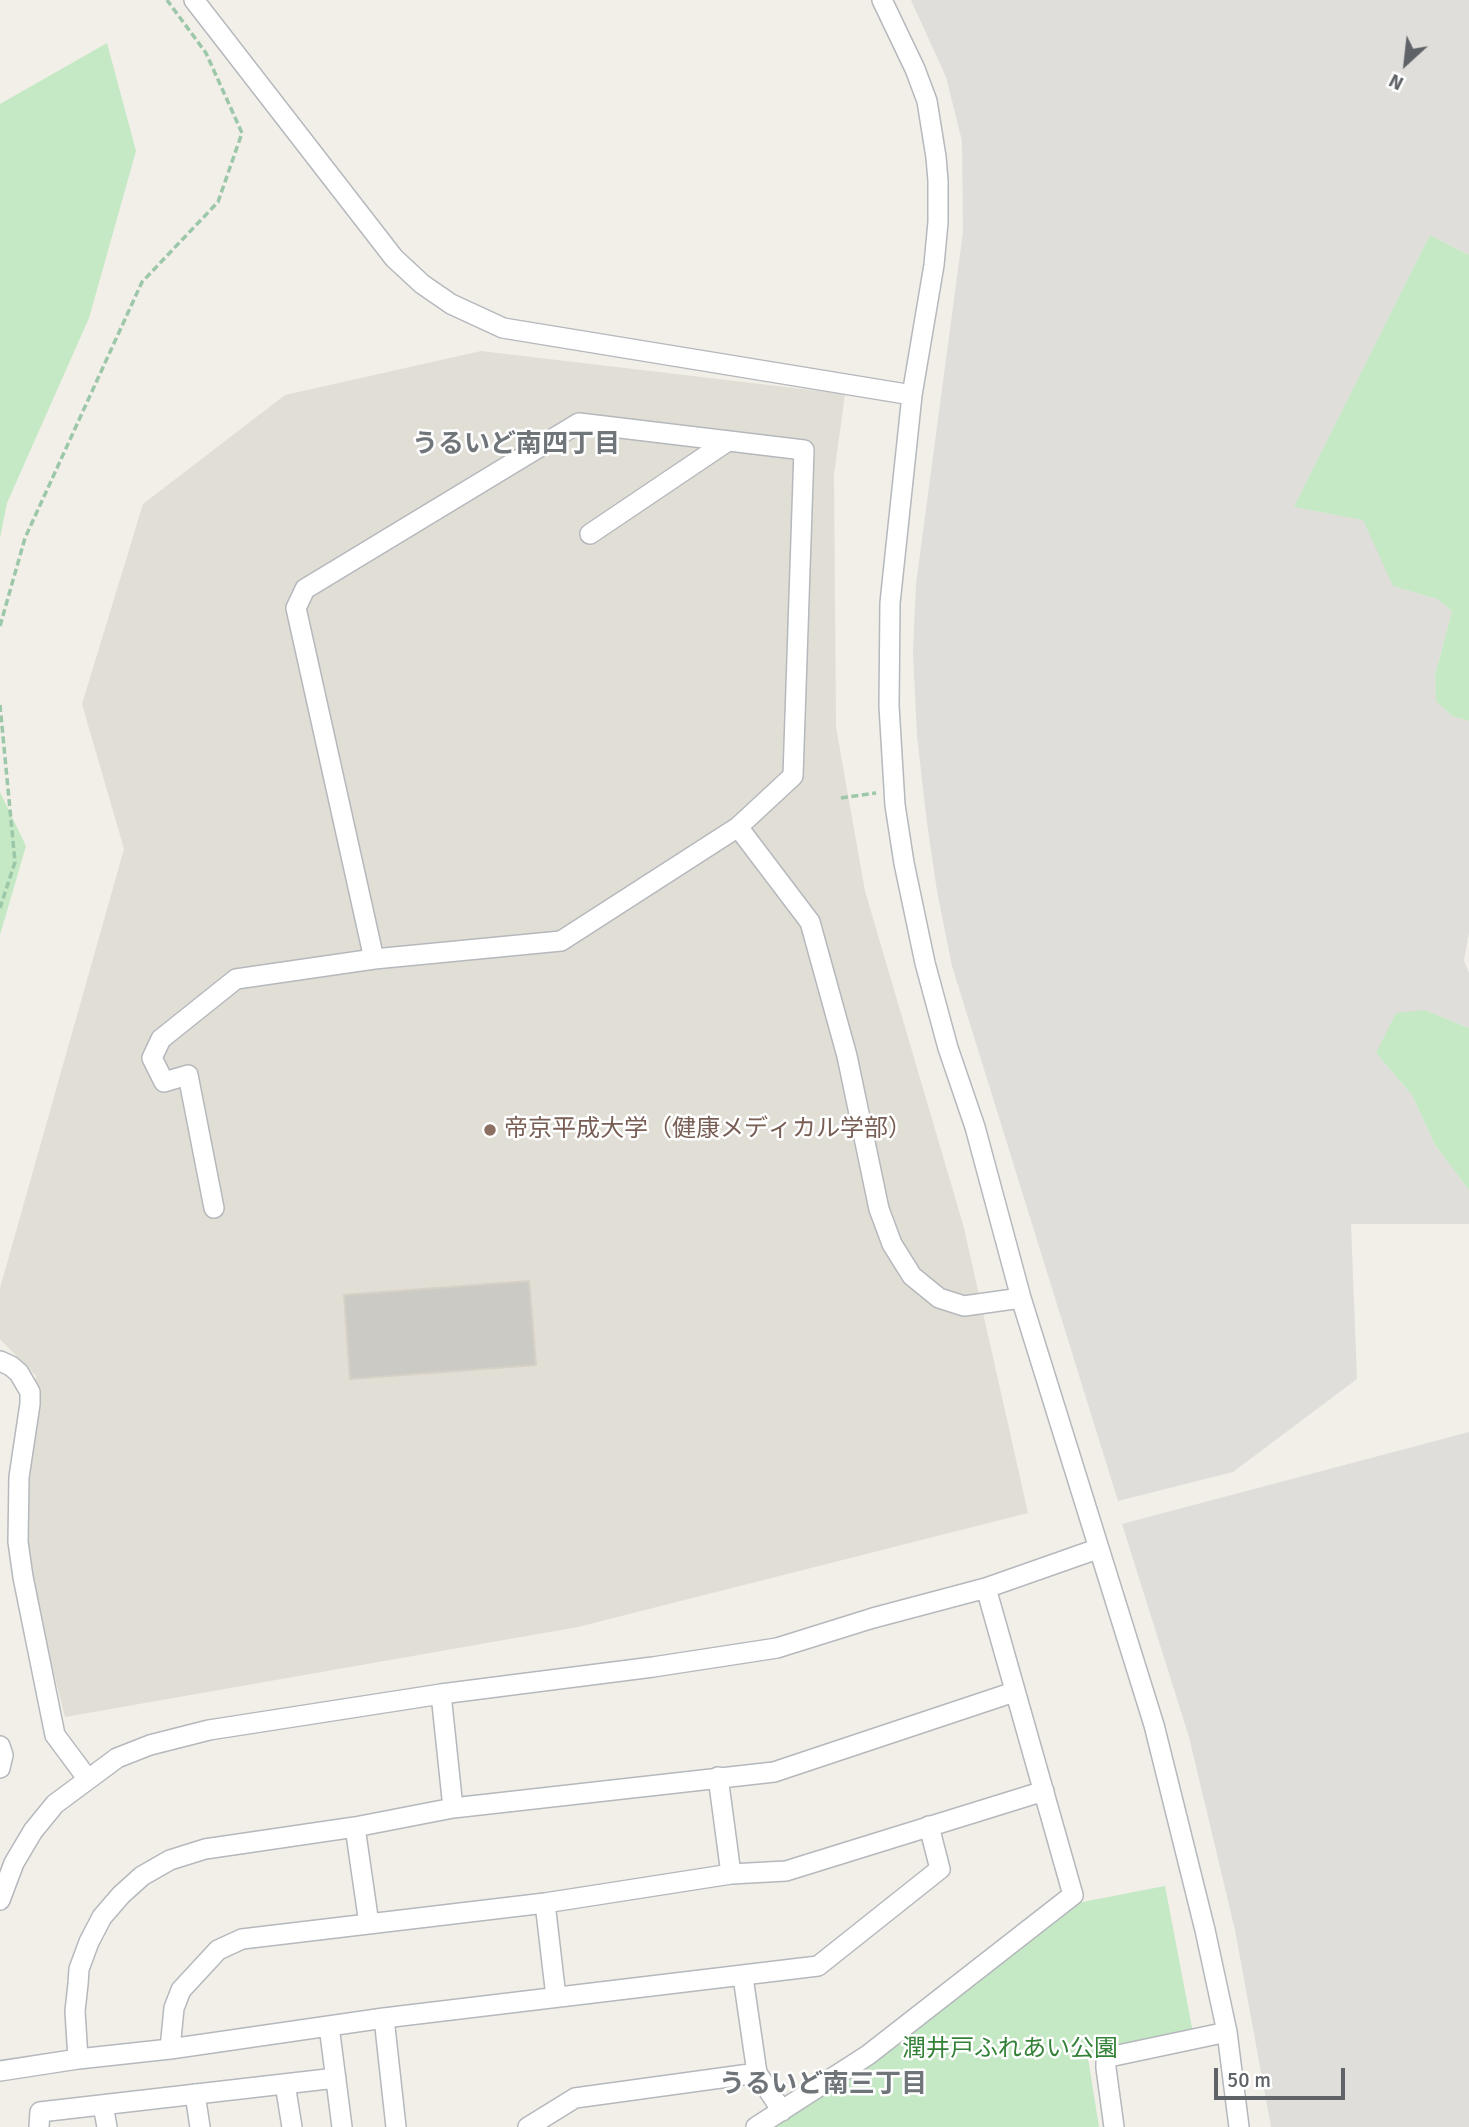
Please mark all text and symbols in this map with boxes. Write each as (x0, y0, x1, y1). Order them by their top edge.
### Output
north arrow (1371, 28, 1441, 98)
text: N (1385, 68, 1408, 95)
district label: うるいど南四丁目 (412, 429, 620, 461)
place label: 帝京平成大学（健康メディカル学部） (504, 1116, 912, 1144)
marker: 帝京平成大学（健康メディカル学部） (482, 1122, 498, 1138)
park label: 潤井戸ふれあい公園 (902, 2036, 1118, 2064)
scale bar (1217, 2054, 1348, 2098)
text: 50 m (1227, 2067, 1271, 2093)
district label: うるいど南三丁目 (719, 2069, 927, 2101)

